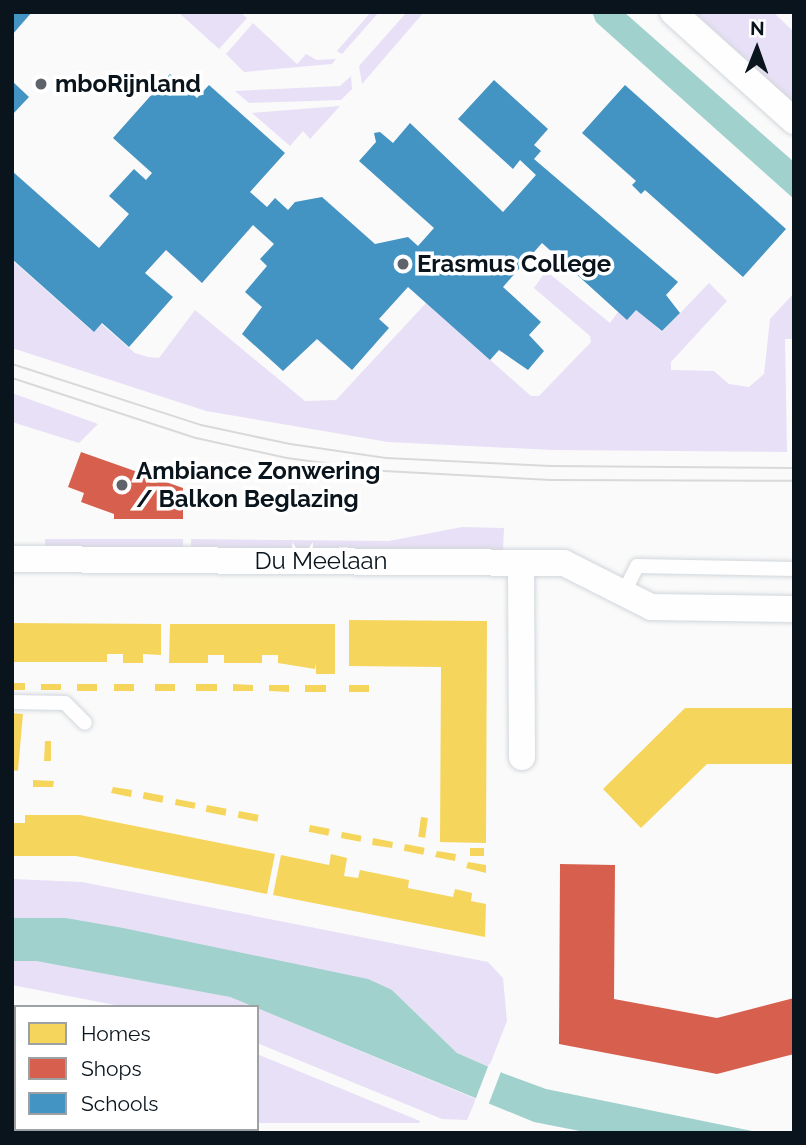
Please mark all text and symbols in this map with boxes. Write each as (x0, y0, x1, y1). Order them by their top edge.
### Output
north arrow (722, 14, 792, 84)
text: N (750, 17, 765, 39)
place label: mboRijnland (55, 70, 201, 98)
marker: mboRijnland (33, 76, 49, 92)
place label: Erasmus College (417, 250, 611, 278)
marker: Erasmus College (395, 256, 411, 272)
place label: Ambiance Zonwering / Balkon Beglazing (136, 457, 380, 513)
marker: Ambiance Zonwering / Balkon Beglazing (114, 477, 130, 493)
street label: Du Meelaan (254, 547, 388, 575)
legend (14, 1005, 259, 1131)
text: Homes (81, 1021, 151, 1046)
text: Shops (81, 1056, 142, 1081)
text: Schools (81, 1091, 158, 1116)

